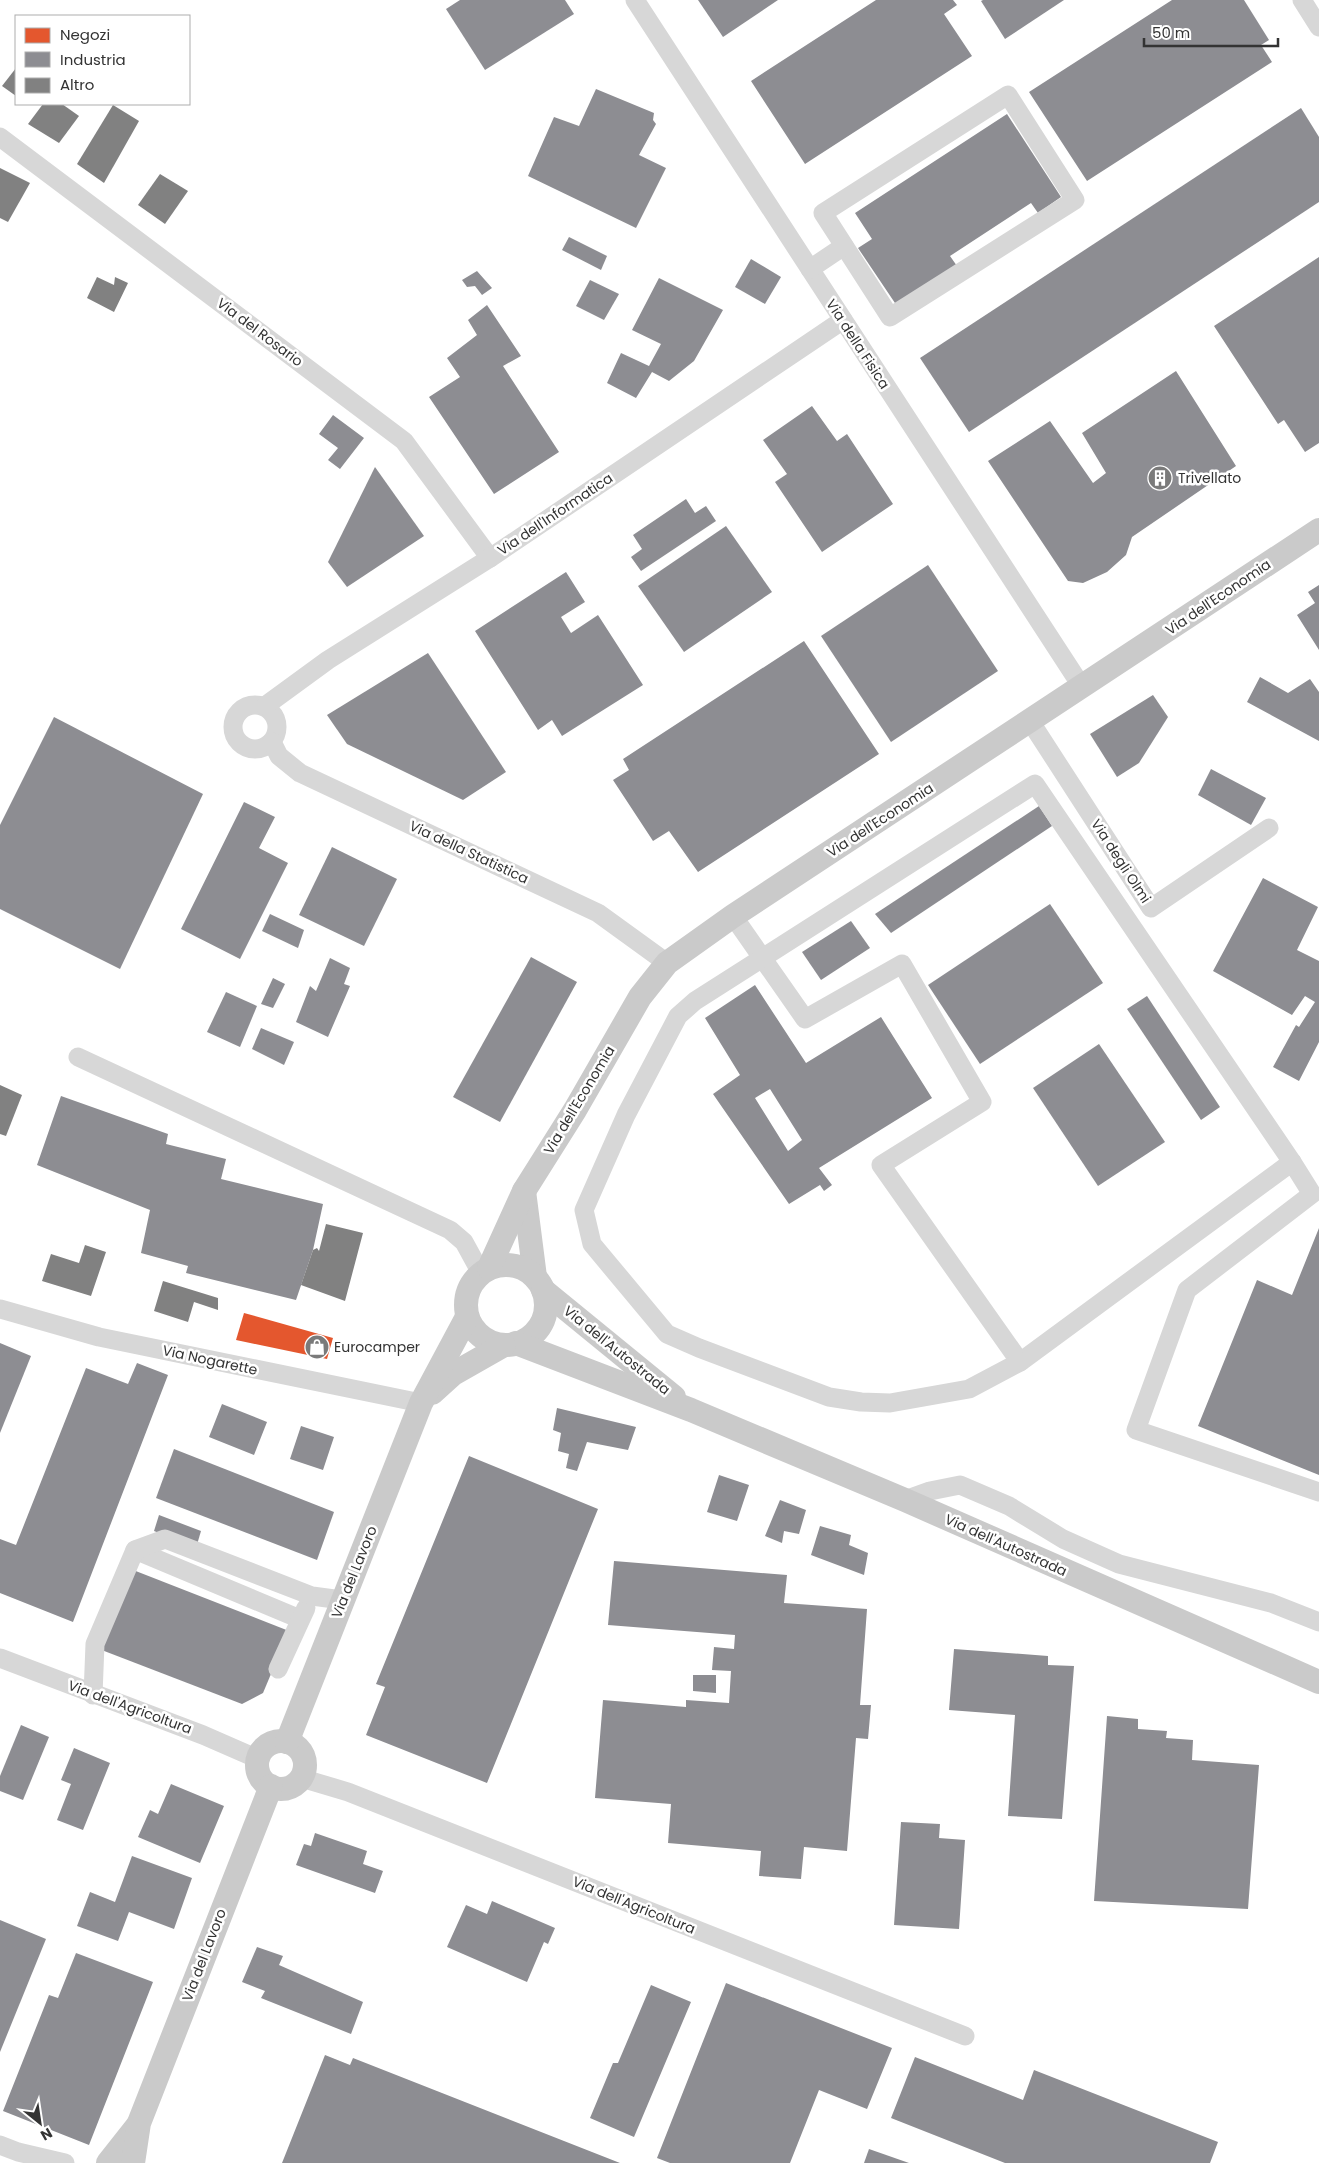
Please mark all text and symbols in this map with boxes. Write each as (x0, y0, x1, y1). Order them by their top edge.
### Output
legend (15, 15, 190, 105)
scale bar (1144, 15, 1278, 47)
text: 50 m (1152, 22, 1190, 43)
text: Negozi (60, 24, 110, 45)
text: Industria (60, 49, 126, 70)
text: Altro (60, 74, 94, 95)
street label: Via del Rosario (213, 293, 307, 371)
street label: Via della Fisica (821, 295, 895, 393)
building icon: Trivellato (1147, 465, 1173, 491)
street label: Via dell'Informatica (493, 468, 617, 560)
place label: Trivellato (1178, 468, 1241, 488)
street label: Via dell'Economia (1161, 554, 1275, 640)
street label: Via dell'Economia (823, 778, 937, 862)
street label: Via degli Olmi (1086, 815, 1156, 907)
street label: Via della Statistica (406, 816, 532, 888)
street label: Via dell'Economia (539, 1042, 619, 1158)
street label: Via dell'Autostrada (559, 1301, 675, 1399)
shop icon: Eurocamper (304, 1334, 330, 1360)
place label: Eurocamper (334, 1337, 420, 1357)
street label: Via Nogarette (161, 1340, 260, 1380)
street label: Via dell'Autostrada (942, 1509, 1070, 1581)
street label: Via del Lavoro (326, 1523, 382, 1621)
street label: Via dell'Agricoltura (65, 1675, 195, 1739)
street label: Via dell'Agricoltura (570, 1871, 698, 1939)
street label: Via del Lavoro (177, 1906, 231, 2004)
north arrow (15, 2098, 65, 2148)
text: N (37, 2123, 56, 2146)

